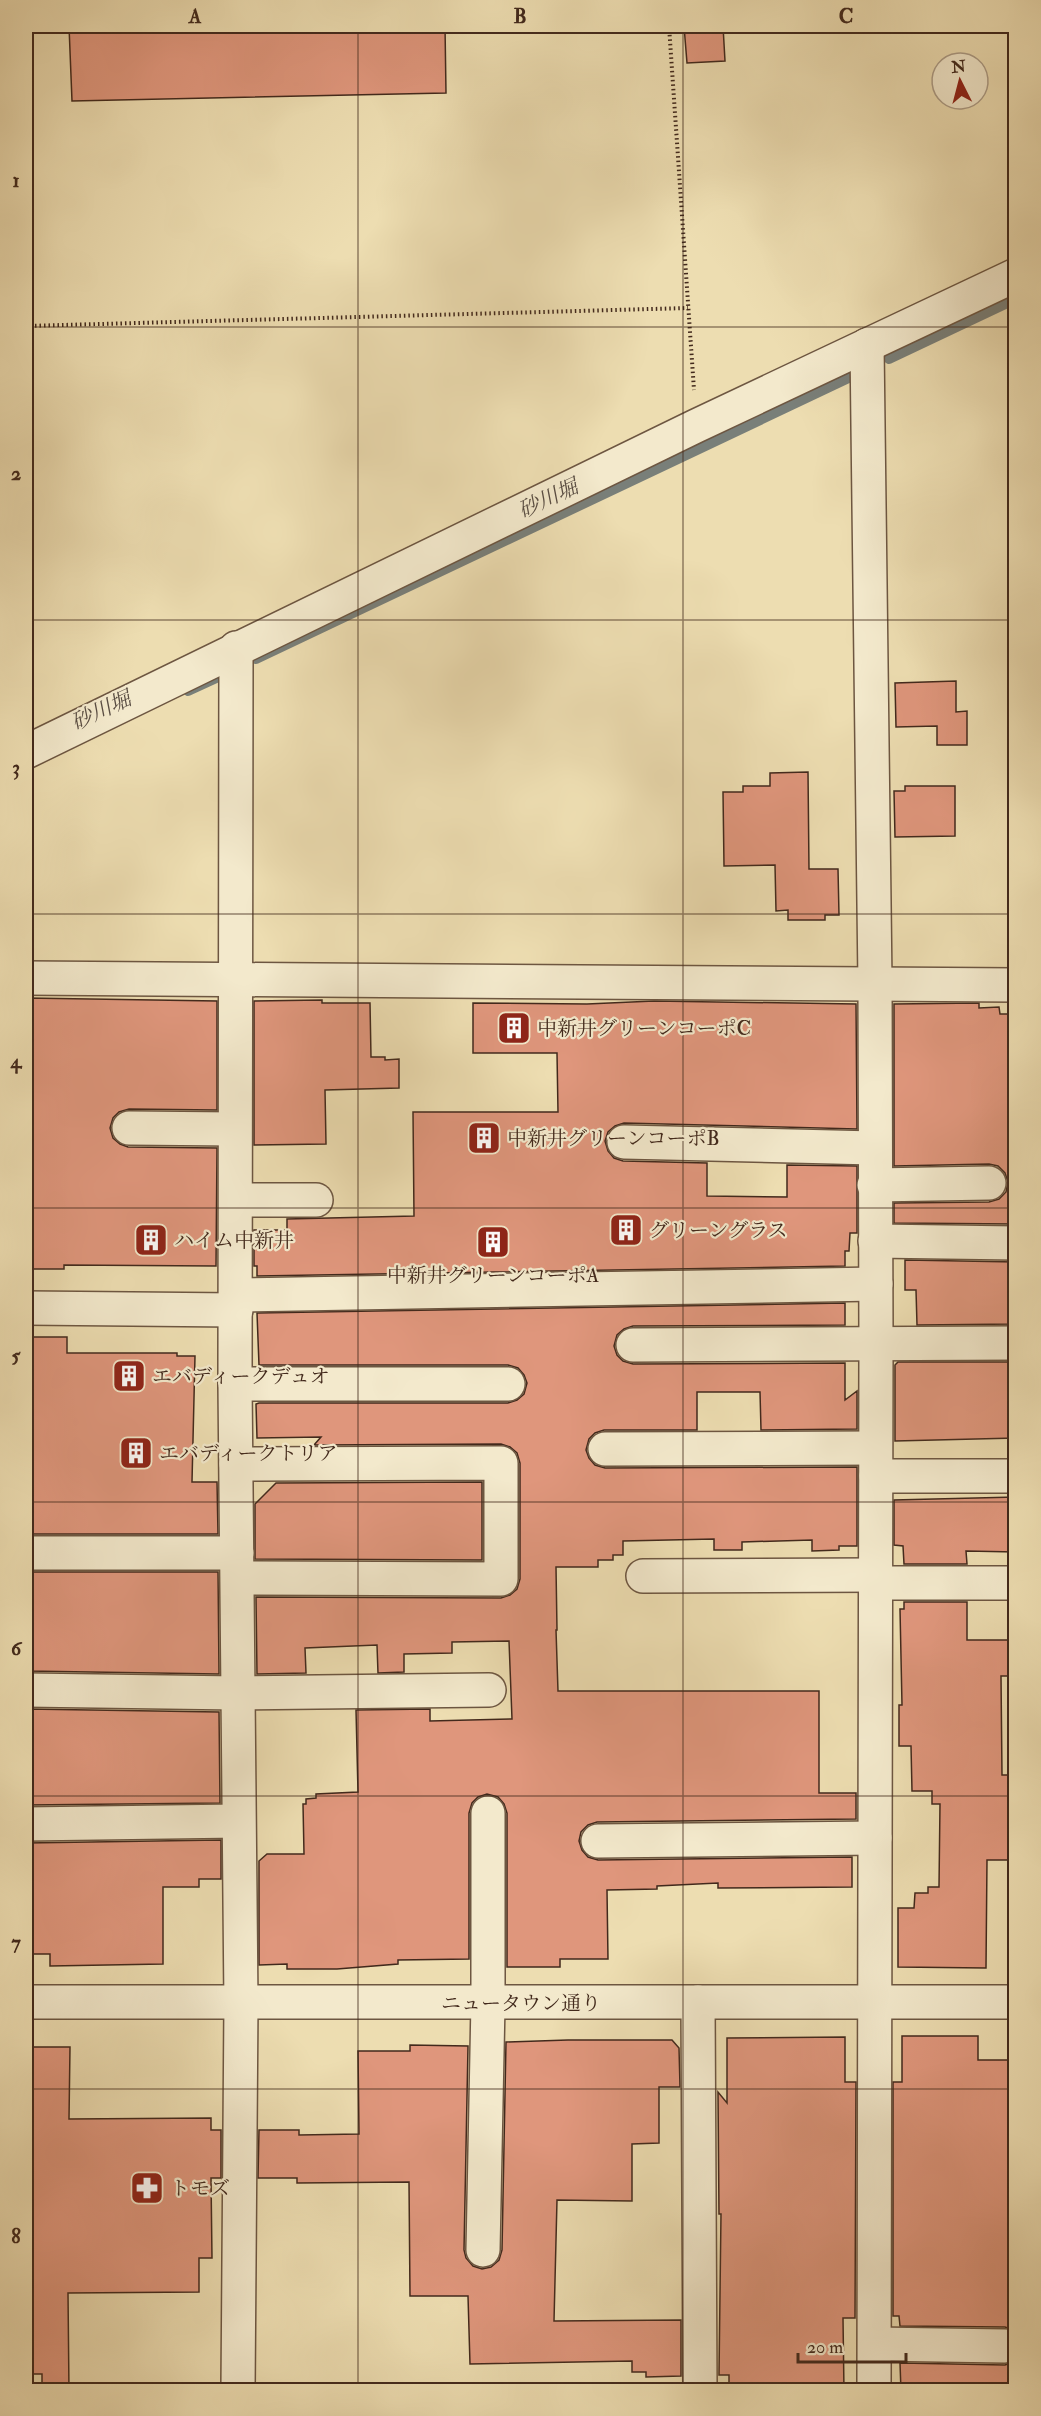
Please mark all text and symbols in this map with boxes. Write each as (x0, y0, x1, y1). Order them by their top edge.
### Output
text: A (188, 4, 202, 29)
text: B (513, 4, 527, 29)
text: C (839, 4, 853, 29)
north arrow (930, 51, 990, 111)
text: N (949, 56, 967, 78)
text: 1 (12, 168, 20, 193)
text: 2 (11, 461, 21, 486)
water label: 砂川堀 (514, 472, 585, 525)
water label: 砂川堀 (67, 684, 138, 737)
text: 3 (12, 755, 20, 780)
building icon: 中新井グリーンコーポC (496, 1010, 532, 1046)
place label: 中新井グリーンコーポC (537, 1016, 751, 1041)
text: 4 (10, 1049, 23, 1074)
building icon: 中新井グリーンコーポB (466, 1120, 502, 1156)
place label: 中新井グリーンコーポB (507, 1126, 720, 1151)
building icon: グリーングラス (608, 1212, 644, 1248)
place label: グリーングラス (649, 1218, 788, 1243)
building icon: ハイム中新井 (133, 1222, 169, 1258)
building icon: 中新井グリーンコーポA (475, 1224, 511, 1260)
place label: ハイム中新井 (174, 1228, 294, 1253)
place label: 中新井グリーンコーポA (387, 1263, 599, 1288)
text: 5 (12, 1343, 22, 1368)
building icon: エバディークデュオ (111, 1358, 147, 1394)
place label: エバディークデュオ (152, 1364, 330, 1389)
building icon: エバディークトリア (118, 1435, 154, 1471)
place label: エバディークトリア (159, 1441, 337, 1466)
text: 6 (11, 1636, 23, 1661)
text: 7 (11, 1930, 21, 1955)
street label: ニュータウン通り (441, 1991, 601, 2016)
pharmacy icon: トモズ (129, 2170, 165, 2206)
place label: トモズ (170, 2176, 230, 2201)
text: 8 (11, 2224, 21, 2249)
scale bar (798, 2326, 906, 2364)
text: 20 m (807, 2336, 843, 2359)

